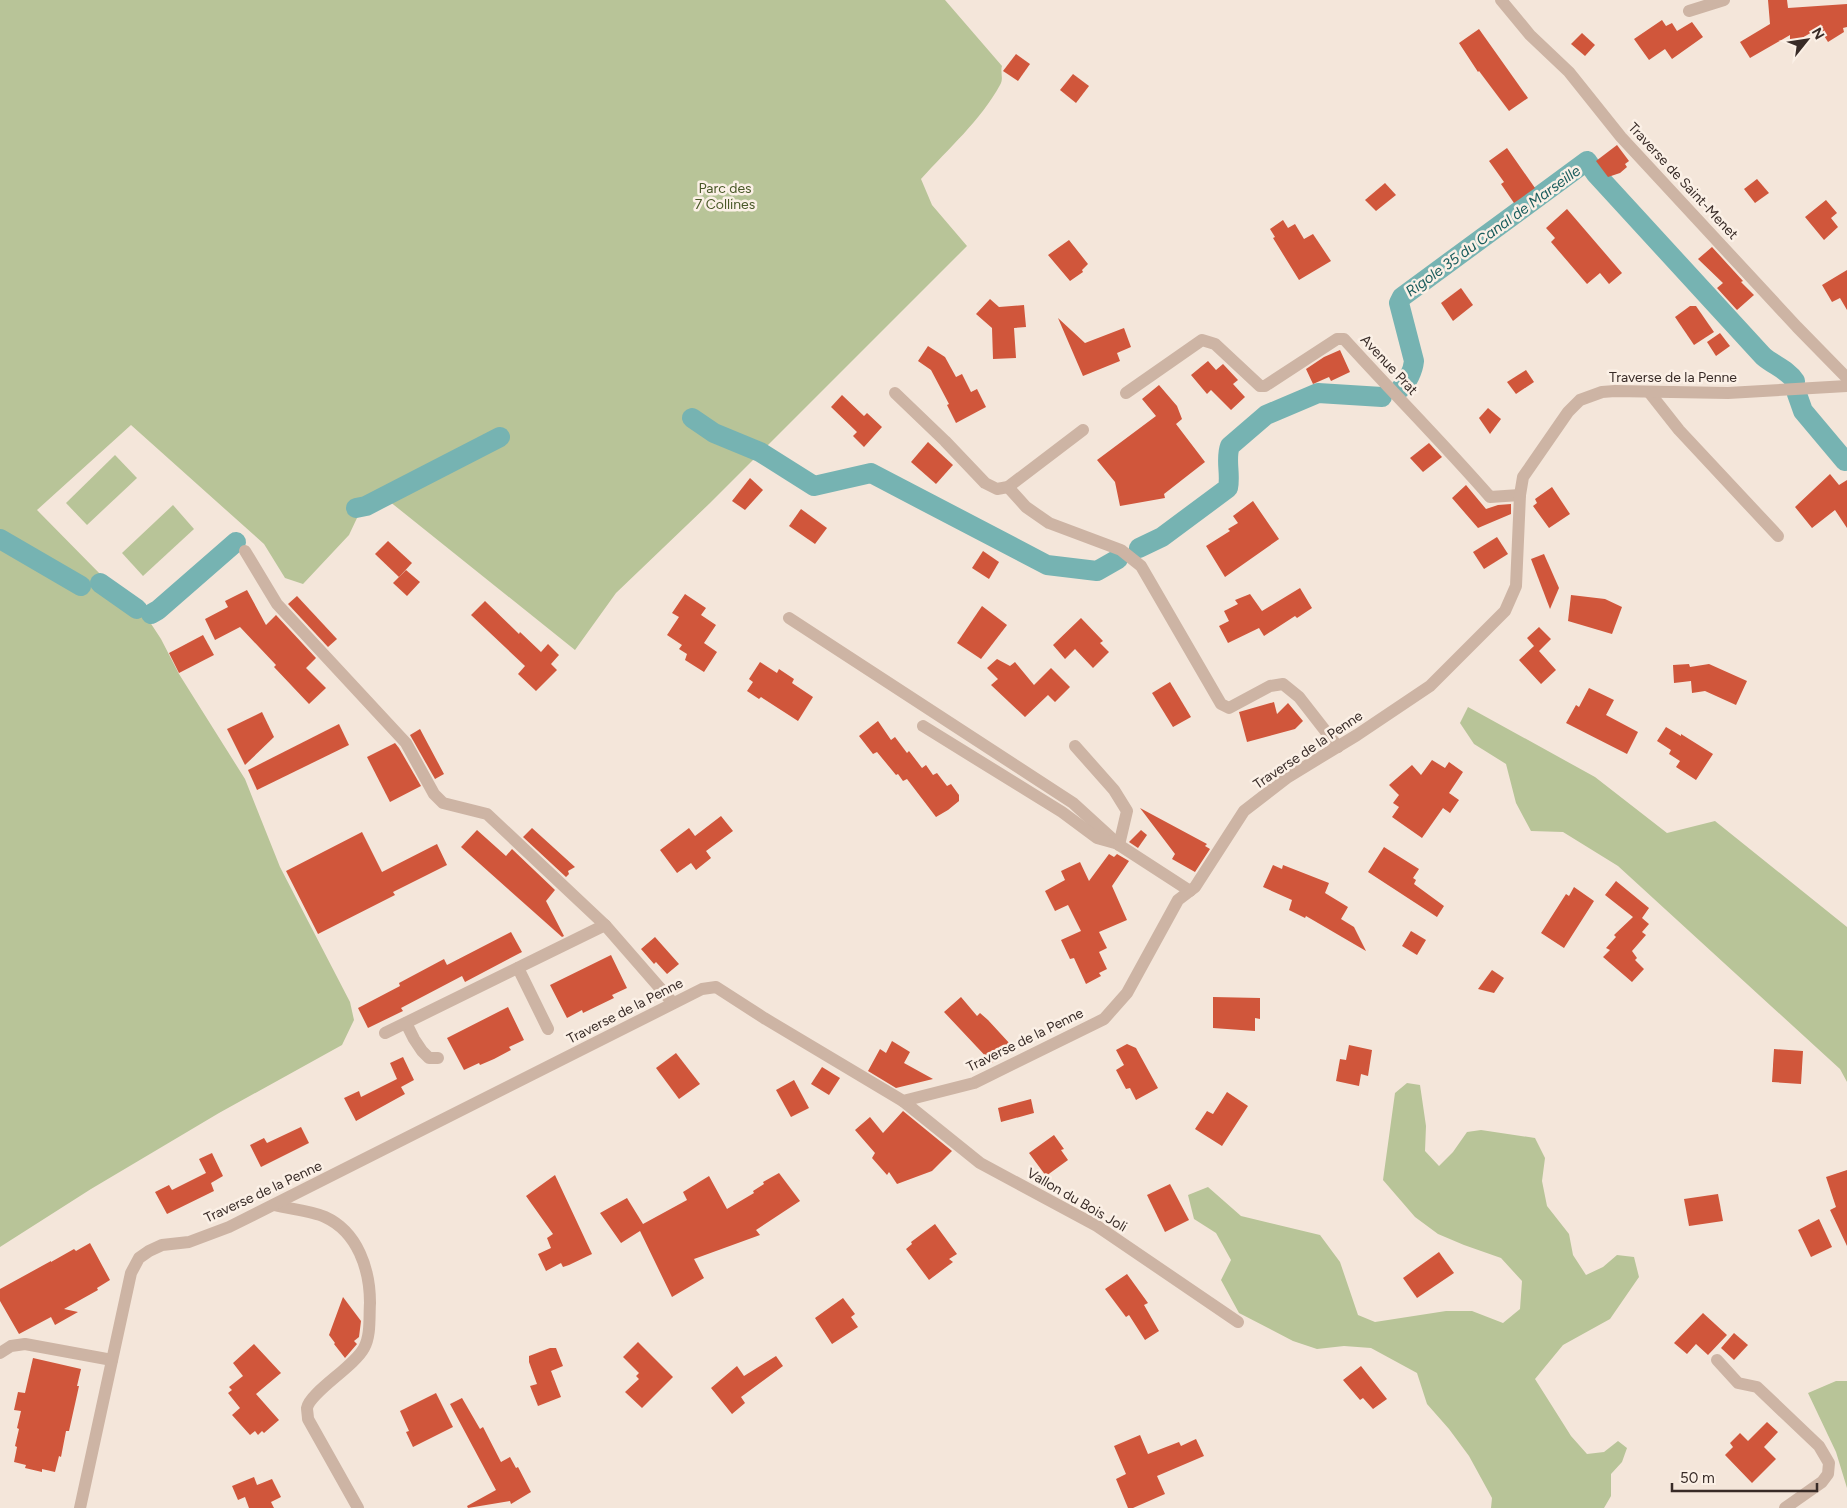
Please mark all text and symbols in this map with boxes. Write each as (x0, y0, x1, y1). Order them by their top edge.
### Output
north arrow (1782, 15, 1832, 65)
text: N (1808, 25, 1828, 43)
street label: Traverse de Saint-Menet (1624, 119, 1742, 243)
water label: Rigole 35 du Canal de Marseille (1402, 161, 1584, 301)
park label: Parc des 7 Collines (695, 180, 755, 213)
street label: Avenue Prat (1357, 331, 1421, 399)
street label: Traverse de la Penne (1609, 369, 1737, 386)
street label: Traverse de la Penne (1250, 707, 1366, 793)
street label: Traverse de la Penne (564, 974, 686, 1048)
street label: Traverse de la Penne (964, 1004, 1086, 1076)
street label: Traverse de la Penne (201, 1157, 325, 1227)
street label: Vallon du Bois Joli (1024, 1164, 1130, 1236)
scale bar (1672, 1460, 1817, 1492)
text: 50 m (1680, 1469, 1715, 1487)

